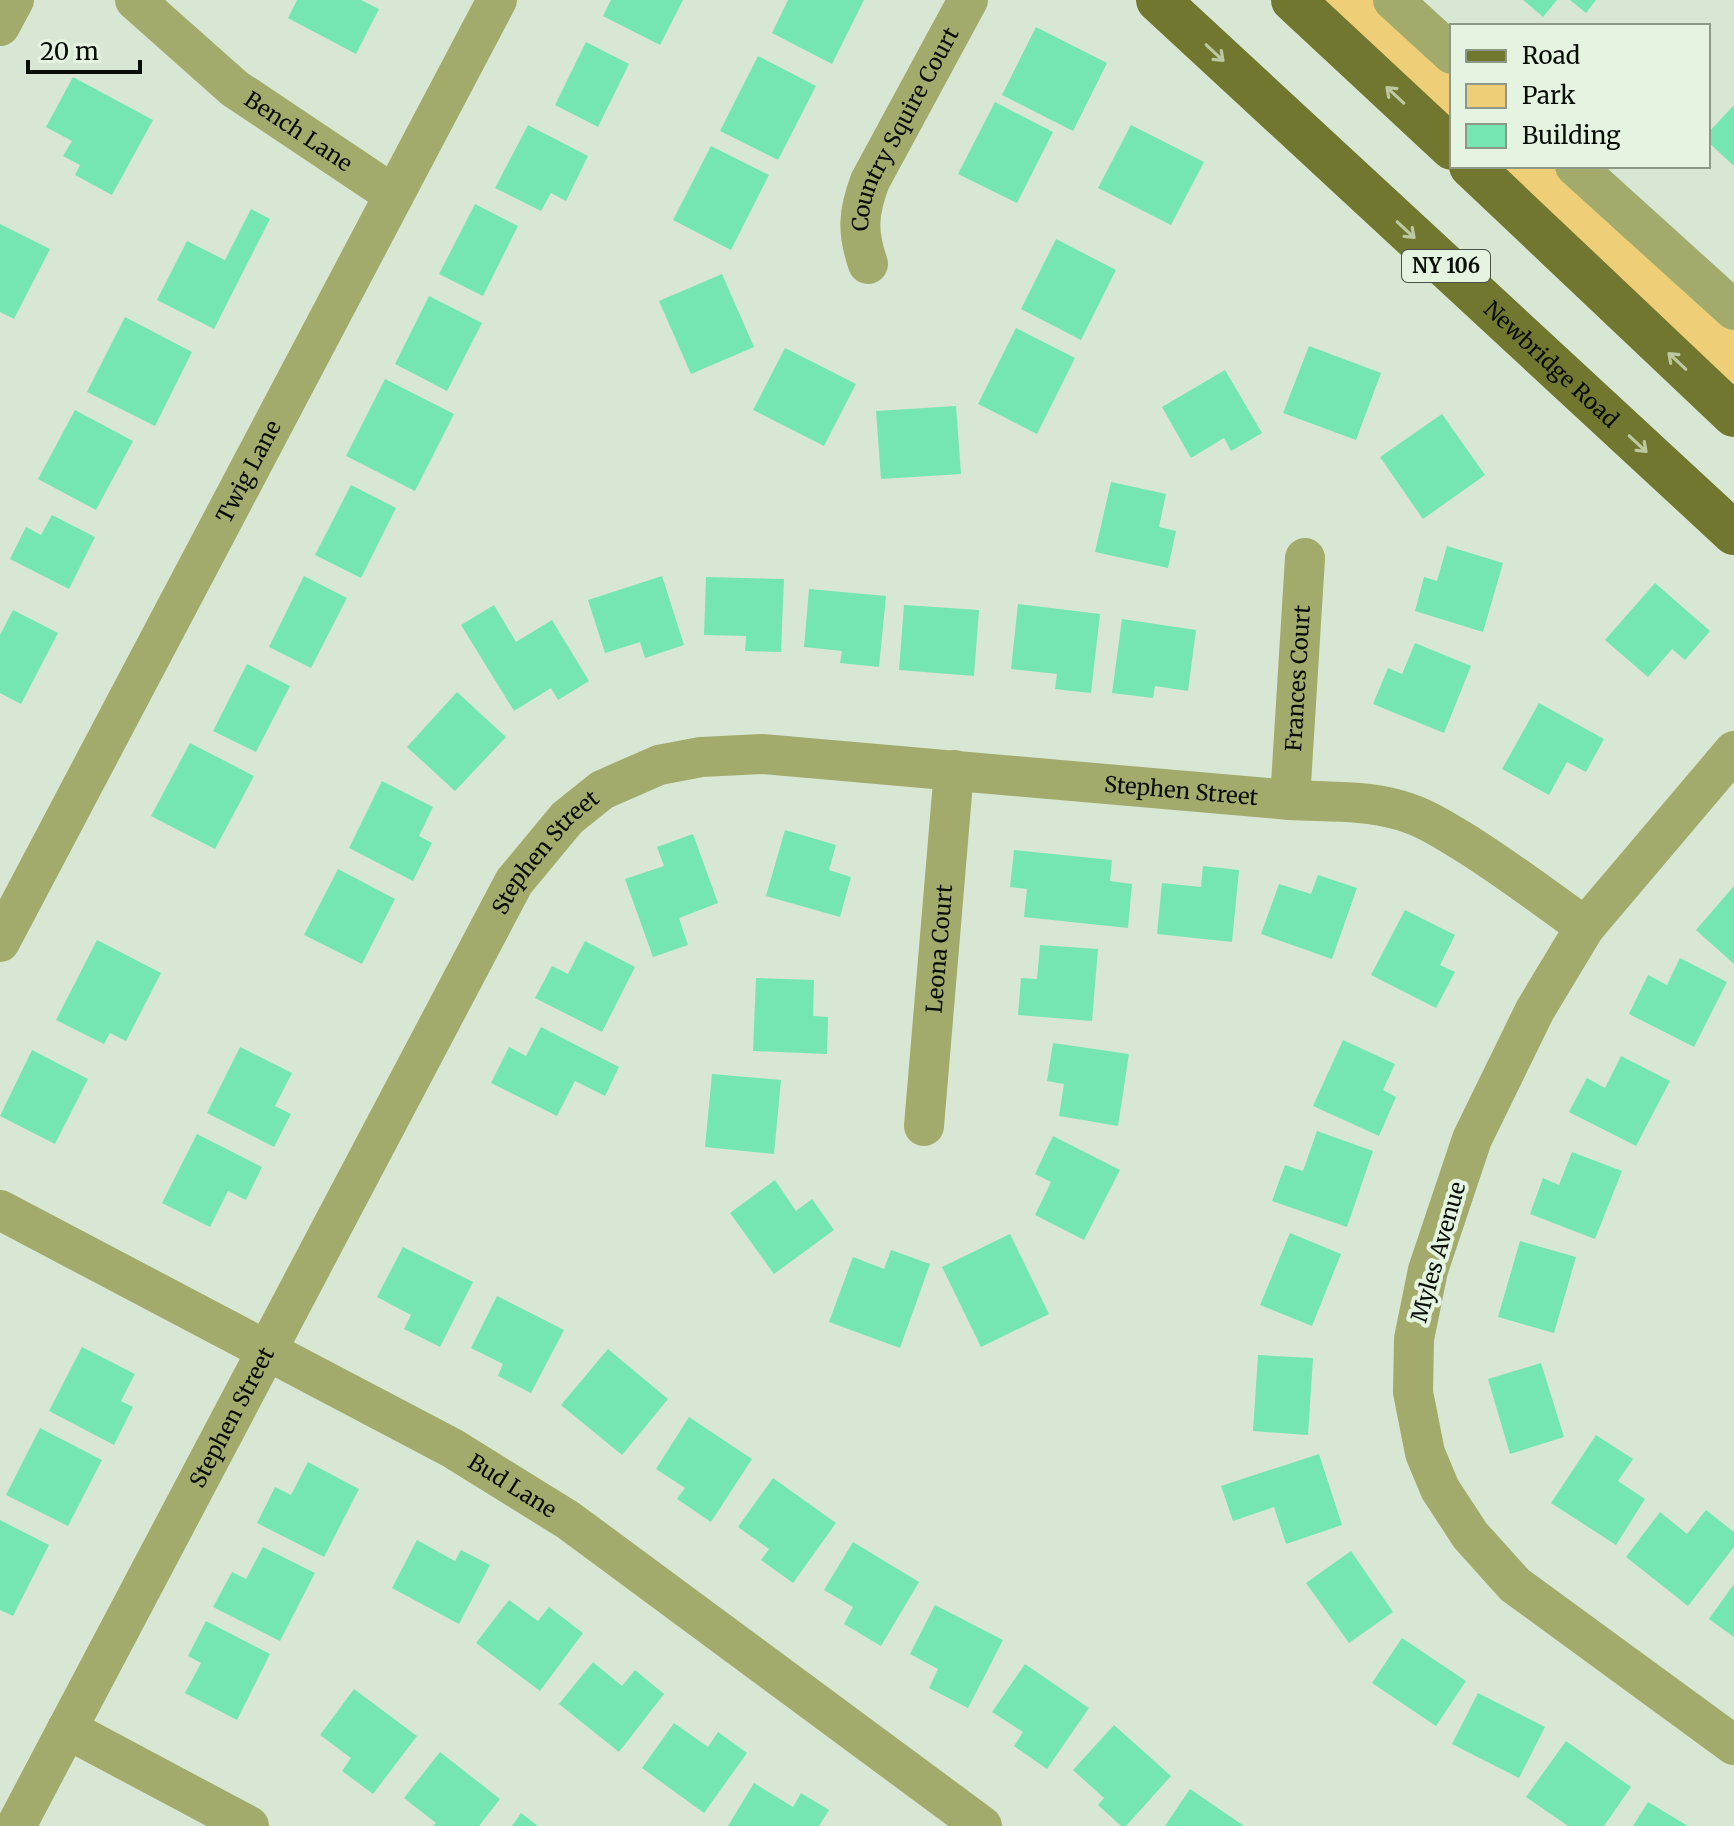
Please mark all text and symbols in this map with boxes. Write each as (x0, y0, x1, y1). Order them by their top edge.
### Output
street label: Country Squire Court (846, 22, 965, 231)
scale bar (28, 24, 140, 74)
legend (1450, 24, 1710, 168)
text: 20 m (40, 36, 99, 67)
text: Road (1522, 40, 1580, 71)
one-way arrow (1205, 43, 1225, 61)
text: Park (1522, 80, 1576, 111)
street label: Bench Lane (239, 85, 358, 177)
one-way arrow (1386, 86, 1406, 104)
text: Building (1522, 120, 1621, 151)
one-way arrow (1396, 220, 1416, 238)
road number: NY 106 (1402, 250, 1490, 282)
street label: Newbridge Road (1478, 295, 1625, 433)
one-way arrow (1668, 353, 1688, 371)
street label: Twig Lane (210, 415, 287, 528)
one-way arrow (1628, 435, 1648, 454)
street label: Frances Court (1279, 604, 1316, 752)
street label: Stephen Street (1103, 770, 1260, 811)
street label: Stephen Street (485, 784, 605, 919)
street label: Leona Court (920, 883, 958, 1014)
street label: Myles Avenue (1405, 1178, 1471, 1326)
street label: Stephen Street (183, 1342, 280, 1492)
street label: Bud Lane (463, 1448, 562, 1524)

